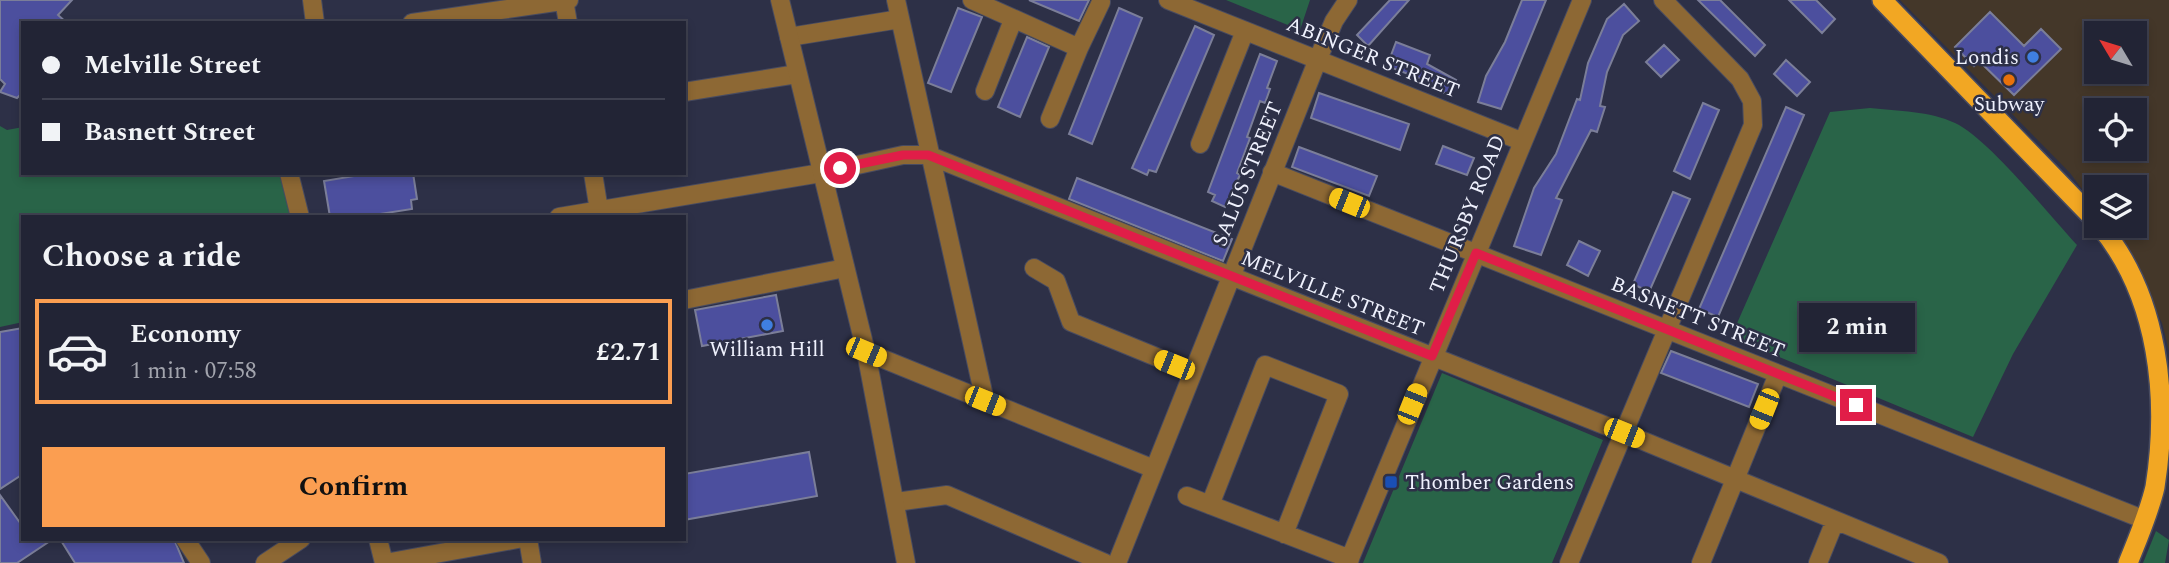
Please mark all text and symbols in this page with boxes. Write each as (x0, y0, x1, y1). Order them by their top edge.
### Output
street label: ABINGER STREET (1281, 9, 1464, 107)
north arrow (2084, 21, 2147, 84)
map controls (2084, 21, 2147, 238)
place label: Londis (1955, 42, 2019, 74)
text: Melville Street (84, 45, 261, 85)
marker: Londis (2025, 49, 2041, 65)
marker: Subway (2001, 72, 2017, 88)
place label: Subway (1974, 89, 2045, 121)
street label: SALUS STREET (1204, 97, 1292, 252)
button: locate (2084, 98, 2147, 161)
text: Basnett Street (84, 112, 255, 152)
street label: THURSBY ROAD (1421, 130, 1514, 299)
route start (824, 152, 856, 184)
button: layers (2084, 175, 2147, 238)
car (1326, 185, 1373, 221)
text: Choose a ride (42, 232, 241, 281)
street label: MELVILLE STREET (1236, 242, 1429, 345)
street label: BASNETT STREET (1606, 268, 1789, 367)
callout: 2 min (1798, 304, 1914, 352)
text: 2 min (1826, 310, 1888, 345)
text: Economy (130, 314, 240, 354)
marker: William Hill (759, 317, 775, 333)
icon: car (46, 320, 109, 383)
text: £2.71 (596, 332, 661, 372)
place label: William Hill (709, 334, 825, 366)
car (843, 334, 890, 370)
car (1151, 347, 1198, 383)
text: 1 min · 07:58 (130, 354, 257, 389)
car (1395, 381, 1430, 427)
car (962, 383, 1009, 419)
car (1747, 386, 1782, 432)
route end (1840, 389, 1872, 421)
car (1601, 415, 1648, 451)
button: Confirm (42, 447, 665, 527)
place label: Thomber Gardens (1405, 467, 1574, 499)
marker: Thomber Gardens (1383, 474, 1399, 490)

